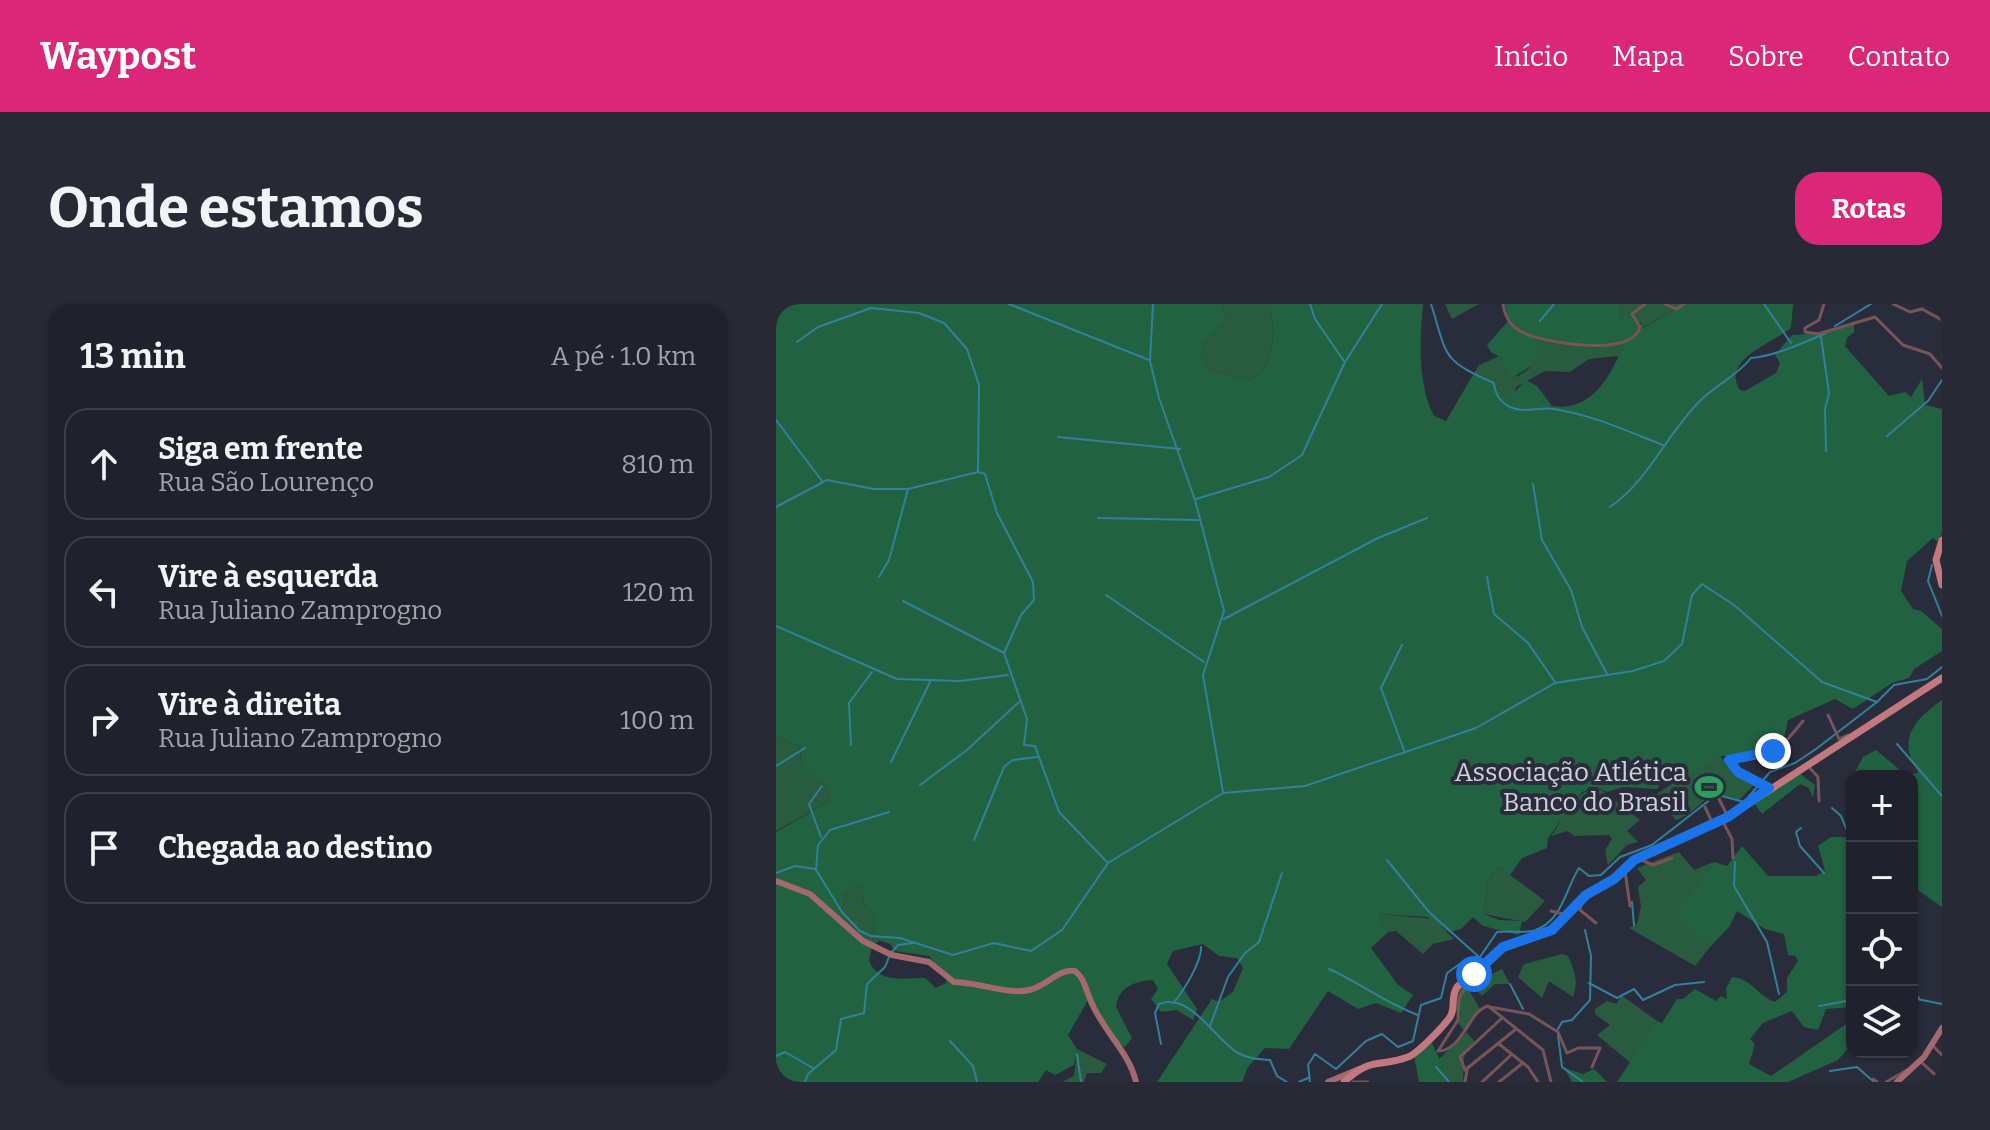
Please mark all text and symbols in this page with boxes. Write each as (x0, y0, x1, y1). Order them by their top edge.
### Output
text: Waypost (40, 33, 196, 79)
text: Início (1494, 40, 1568, 73)
text: Mapa (1612, 40, 1684, 73)
text: Sobre (1728, 40, 1804, 73)
text: Contato (1848, 40, 1950, 73)
button: Rotas (1795, 172, 1942, 245)
text: Onde estamos (48, 175, 424, 242)
text: 13 min (80, 336, 186, 377)
text: A pé · 1.0 km (551, 341, 696, 372)
text: Siga em frente (158, 431, 363, 467)
icon: ahead (82, 442, 126, 486)
text: 810 m (621, 449, 694, 480)
text: Rua São Lourenço (158, 467, 374, 498)
text: Vire à esquerda (158, 559, 378, 595)
icon: left (82, 570, 126, 614)
text: 120 m (623, 577, 694, 608)
text: Rua Juliano Zamprogno (158, 595, 442, 626)
text: Vire à direita (158, 687, 341, 723)
icon: right (82, 698, 126, 742)
text: 100 m (620, 705, 694, 736)
text: Rua Juliano Zamprogno (158, 723, 442, 754)
route end (1755, 733, 1791, 769)
place label: Associação Atlética Banco do Brasil (1455, 757, 1687, 818)
map controls (1846, 770, 1918, 1058)
button: + (1846, 770, 1918, 842)
sports icon: Associação Atlética Banco do Brasil (1694, 772, 1724, 802)
icon: arrive (82, 826, 126, 870)
text: Chegada ao destino (158, 830, 433, 866)
button: − (1846, 842, 1918, 914)
button: locate (1846, 914, 1918, 986)
route start (1456, 956, 1492, 992)
button: layers (1846, 986, 1918, 1058)

